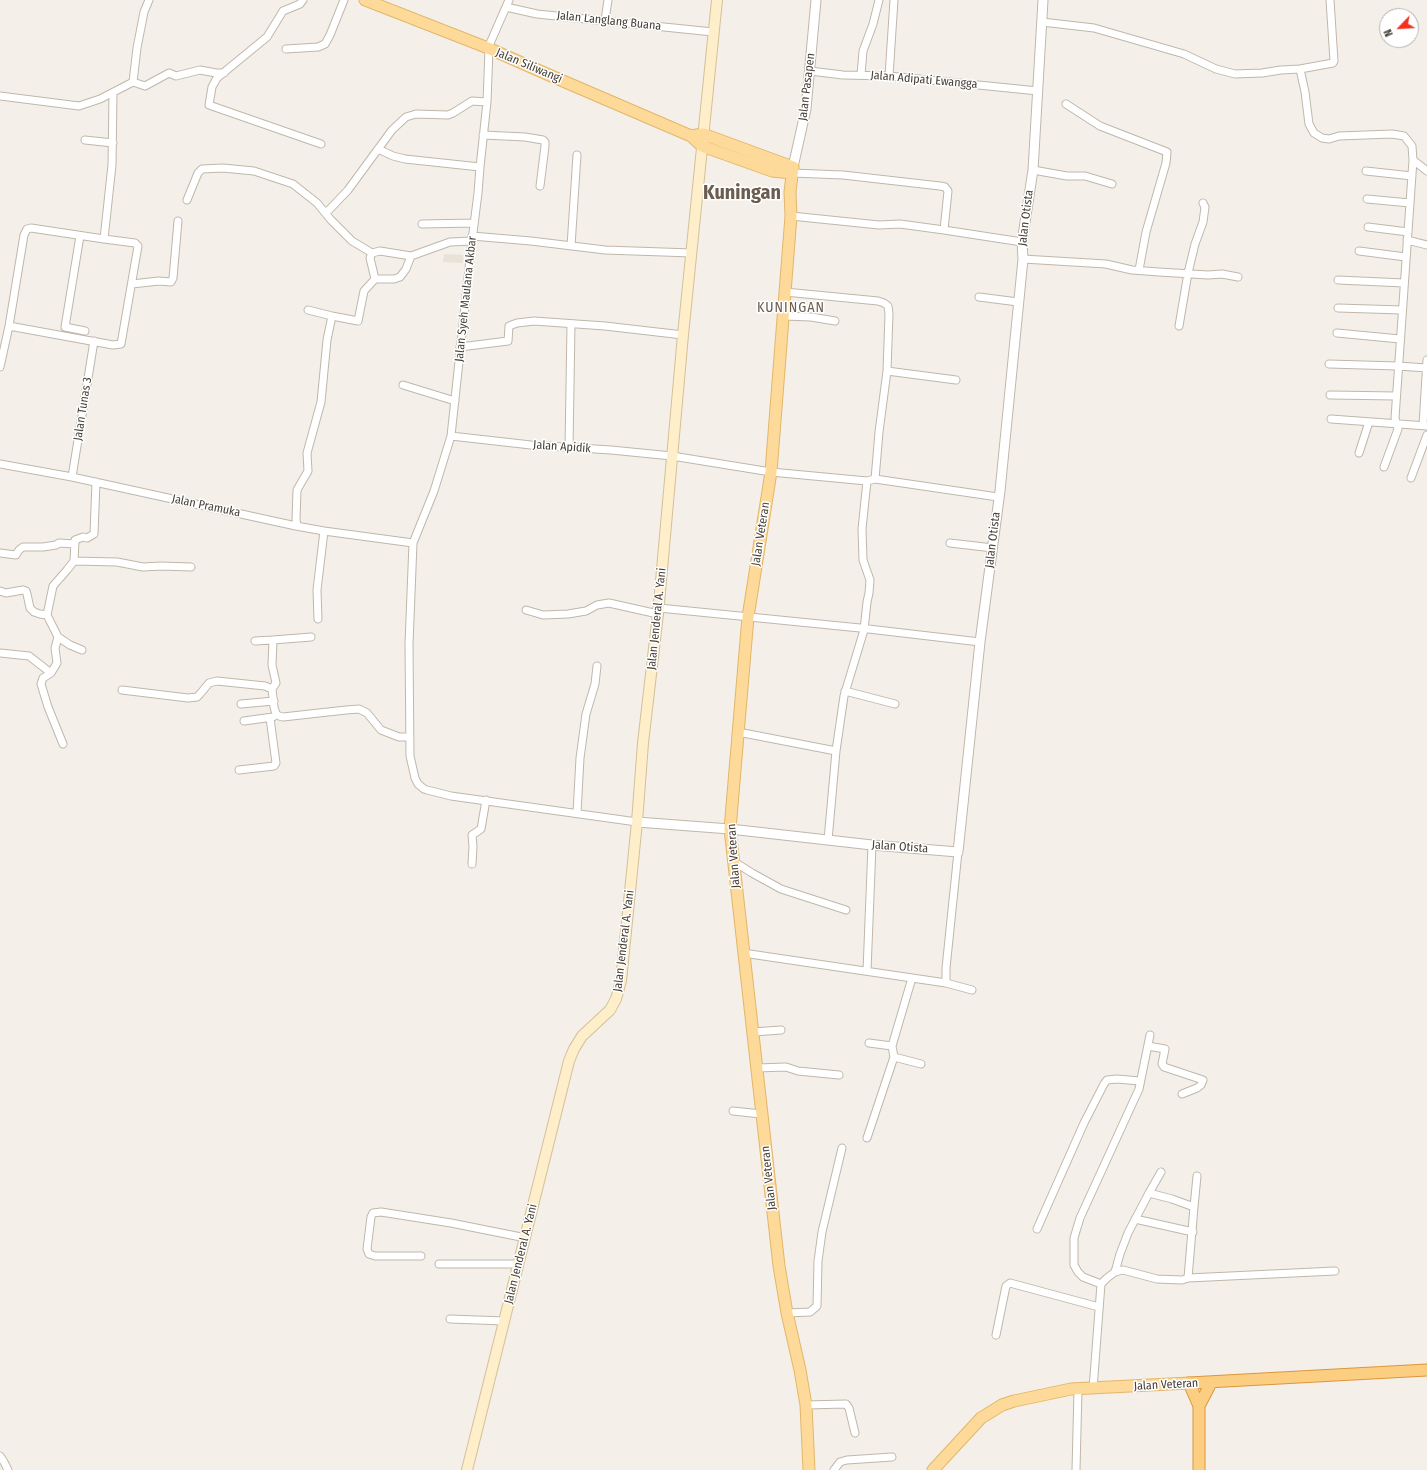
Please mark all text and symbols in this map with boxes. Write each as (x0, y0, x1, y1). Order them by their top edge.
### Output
street label: Jalan Langlang Buana (556, 8, 662, 34)
north arrow (1379, 8, 1419, 48)
text: N (1381, 27, 1396, 39)
street label: Jalan Siliwangi (494, 46, 564, 86)
street label: Jalan Pasapen (796, 52, 818, 122)
street label: Jalan Adipati Ewangga (870, 68, 978, 92)
district label: Kuningan (703, 181, 781, 205)
street label: Jalan Otista (1015, 189, 1037, 247)
street label: Jalan Syeh Maulana Akbar (452, 235, 480, 363)
district label: KUNINGAN (757, 300, 825, 316)
street label: Jalan Tunas 3 (71, 376, 95, 442)
street label: Jalan Apidik (533, 438, 591, 456)
street label: Jalan Pramuka (170, 492, 242, 520)
street label: Jalan Veteran (749, 501, 773, 567)
street label: Jalan Otista (982, 511, 1004, 569)
street label: Jalan Jenderal A. Yani (644, 567, 670, 671)
street label: Jalan Veteran (725, 823, 743, 889)
street label: Jalan Otista (871, 838, 929, 856)
street label: Jalan Jenderal A. Yani (611, 889, 637, 993)
street label: Jalan Veteran (758, 1145, 780, 1211)
street label: Jalan Jenderal A. Yani (502, 1202, 540, 1306)
street label: Jalan Veteran (1133, 1376, 1199, 1394)

